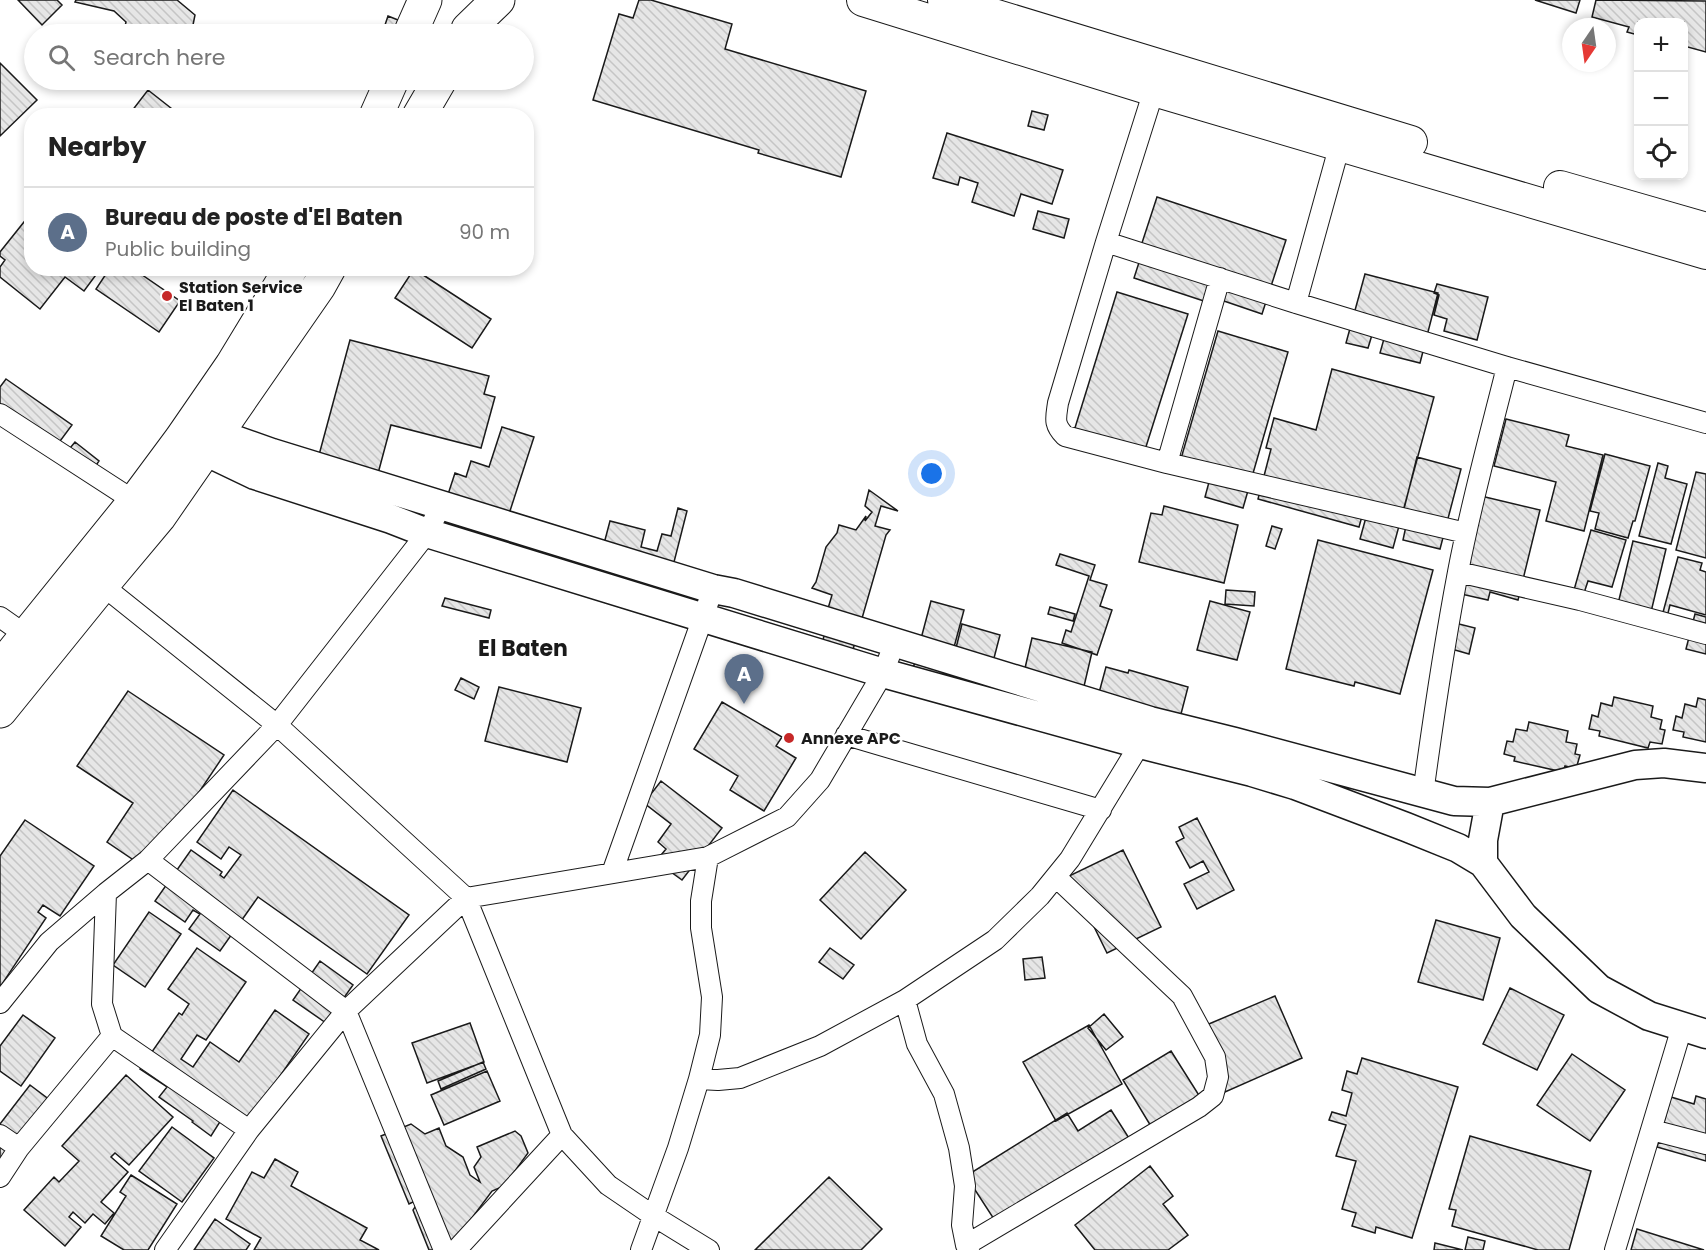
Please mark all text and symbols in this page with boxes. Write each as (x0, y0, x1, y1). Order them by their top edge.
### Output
north arrow (1562, 18, 1616, 72)
map controls (1634, 18, 1688, 180)
button: + (1634, 18, 1688, 72)
search box (24, 24, 534, 90)
icon: search (45, 41, 78, 74)
text: Search here (93, 42, 226, 73)
button: − (1634, 72, 1688, 126)
button: locate (1634, 126, 1688, 180)
text: Nearby (48, 129, 146, 165)
text: Bureau de poste d'El Baten (105, 202, 403, 233)
text: A (60, 218, 75, 246)
text: 90 m (459, 218, 510, 246)
text: Public building (105, 235, 251, 263)
place label: Station Service El Baten 1 (179, 276, 303, 317)
marker: Station Service El Baten 1 (160, 289, 174, 303)
your location (917, 459, 946, 488)
district label: El Baten (478, 633, 568, 664)
pin: A (724, 654, 764, 704)
place label: Annexe APC (801, 727, 901, 750)
marker: Annexe APC (782, 731, 796, 745)

